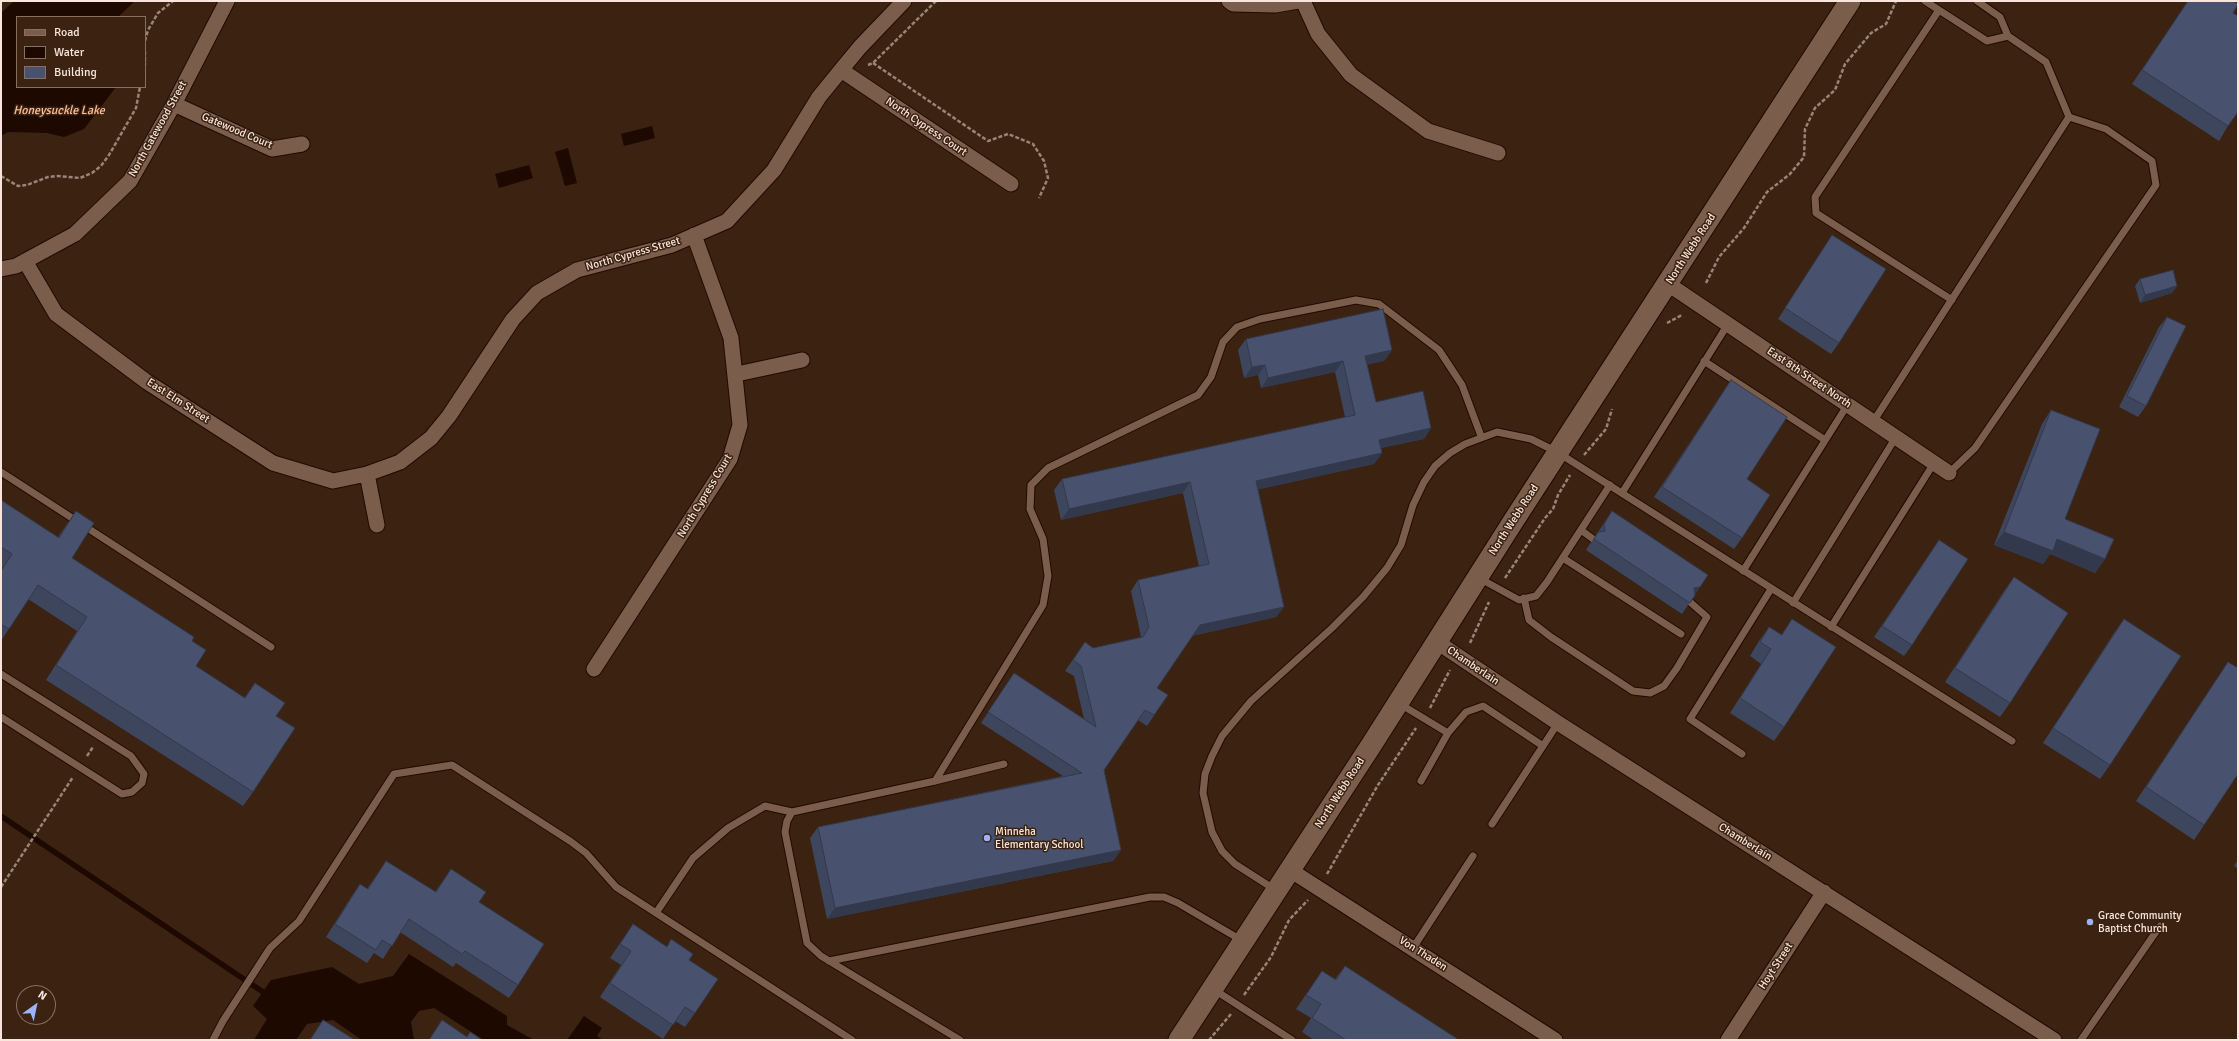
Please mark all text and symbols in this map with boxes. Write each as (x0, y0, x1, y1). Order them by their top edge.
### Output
legend (16, 16, 146, 88)
text: Road (54, 25, 80, 40)
text: Water (54, 45, 84, 60)
text: Building (54, 65, 97, 80)
street label: North Gatewood Street (126, 79, 190, 179)
street label: North Cypress Court (883, 95, 969, 159)
water label: Honeysuckle Lake (13, 104, 105, 118)
street label: Gatewood Court (200, 110, 274, 152)
street label: North Webb Road (1663, 211, 1719, 287)
street label: North Cypress Street (584, 234, 682, 274)
street label: East 8th Street North (1764, 345, 1854, 411)
street label: East Elm Street (144, 376, 212, 426)
street label: North Cypress Court (675, 452, 735, 540)
street label: North Webb Road (1486, 482, 1542, 558)
street label: Chamberlain (1444, 644, 1502, 688)
street label: North Webb Road (1312, 755, 1368, 831)
street label: Chamberlain (1716, 820, 1774, 864)
place label: Minneha Elementary School (995, 825, 1083, 851)
marker: Minneha Elementary School (982, 833, 992, 843)
place label: Grace Community Baptist Church (2098, 909, 2181, 935)
marker: Grace Community Baptist Church (2085, 917, 2095, 927)
street label: Von Thaden (1397, 934, 1449, 974)
street label: Hoyt Street (1756, 940, 1796, 992)
north arrow (16, 985, 56, 1025)
text: N (36, 988, 49, 1003)

